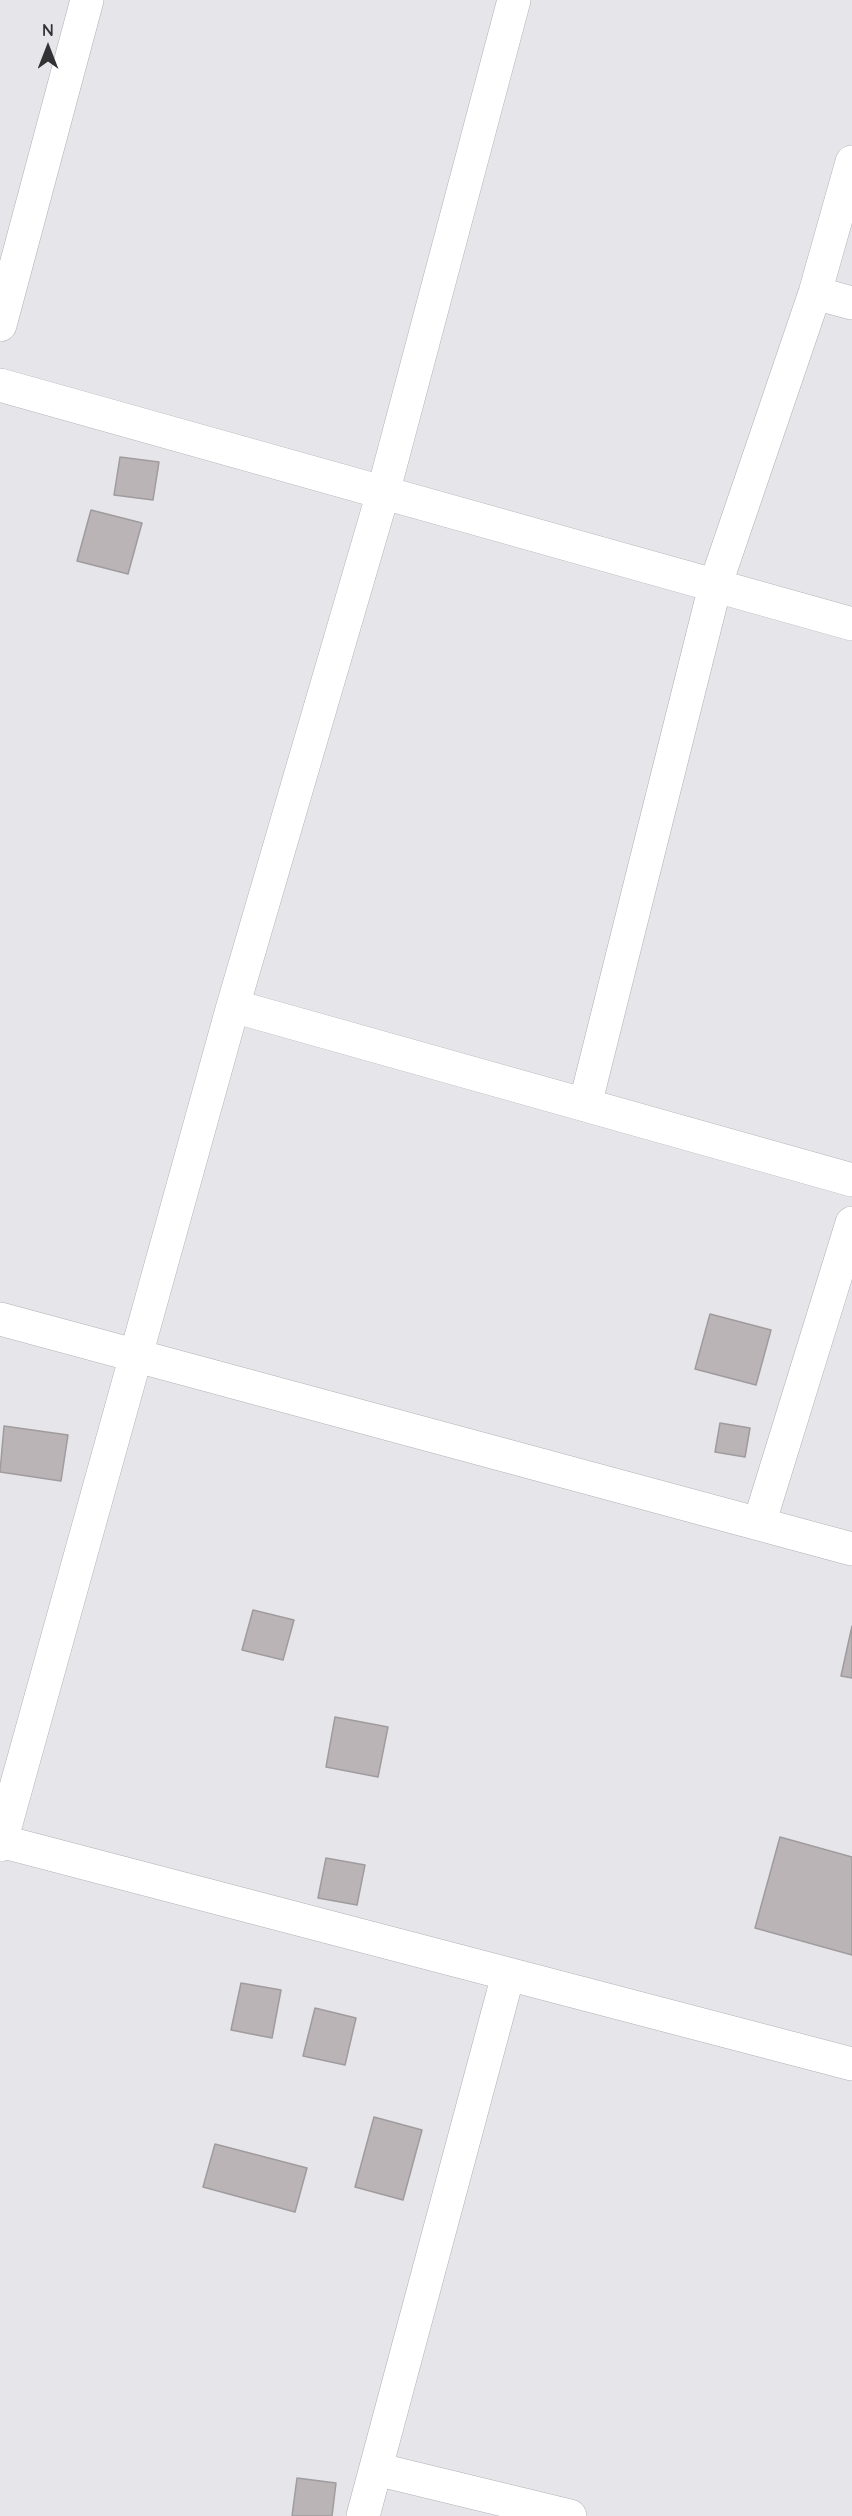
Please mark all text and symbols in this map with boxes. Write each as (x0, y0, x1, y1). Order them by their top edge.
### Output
north arrow (18, 18, 78, 78)
text: N (42, 20, 54, 40)

